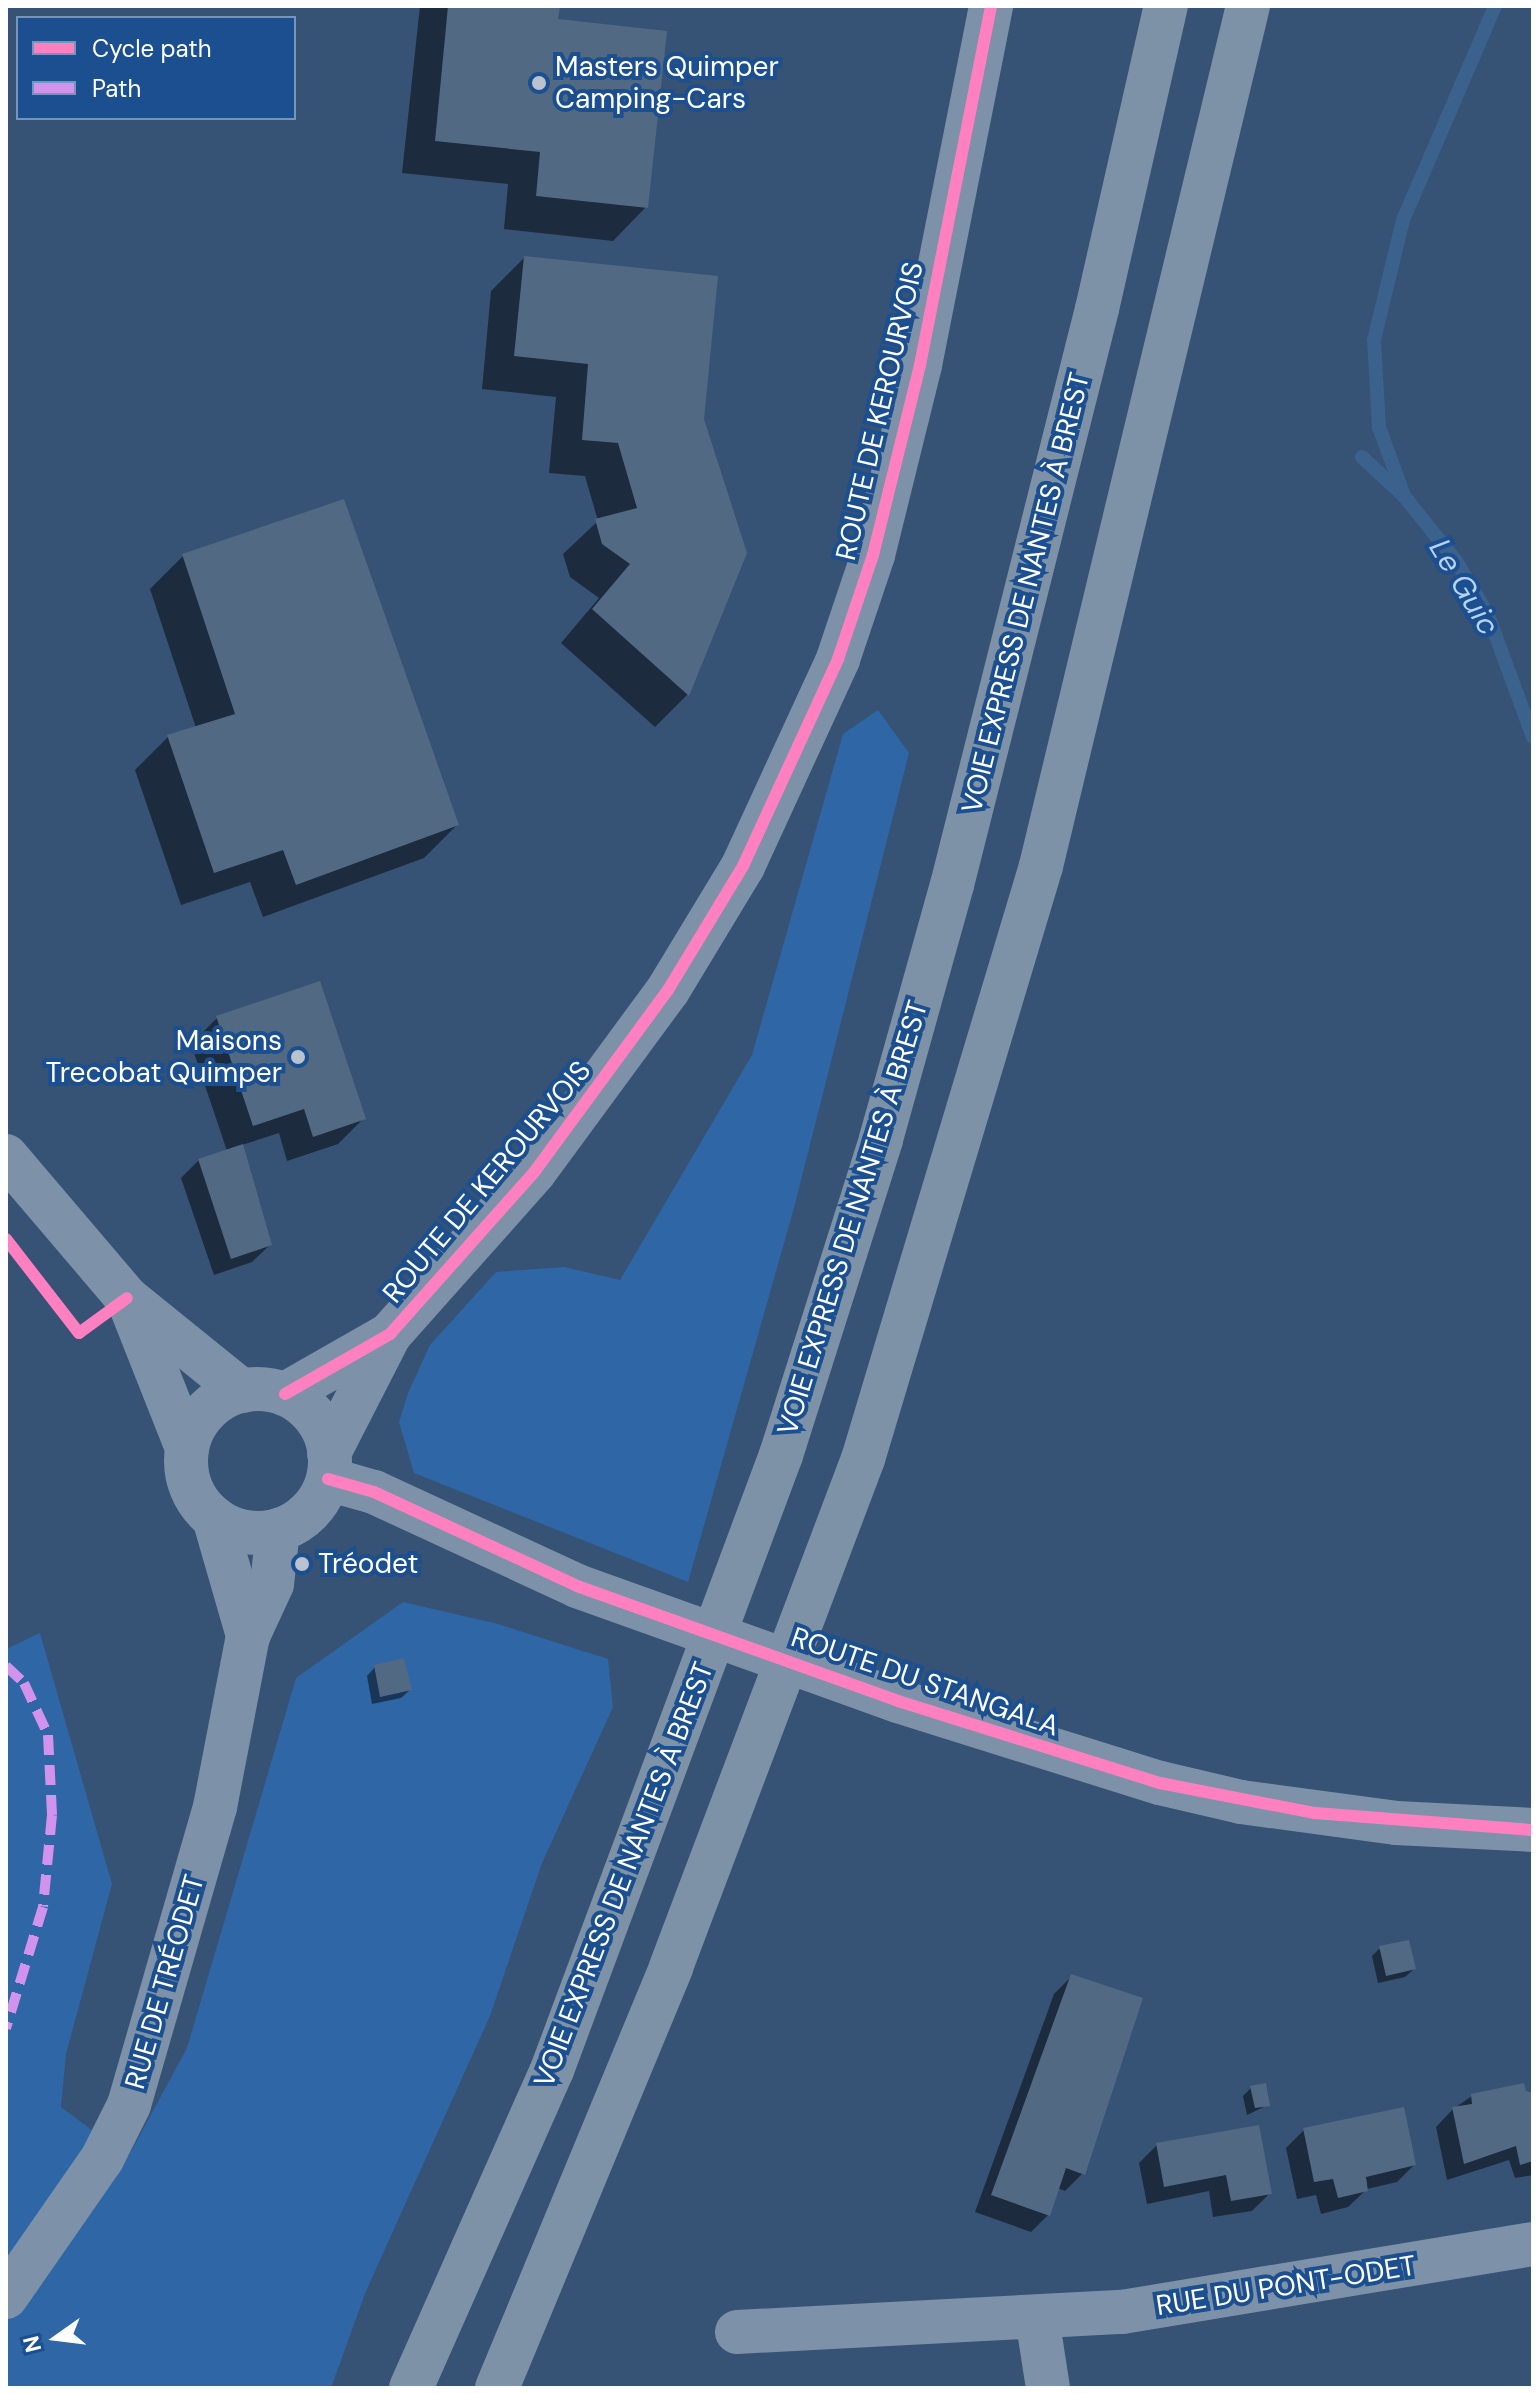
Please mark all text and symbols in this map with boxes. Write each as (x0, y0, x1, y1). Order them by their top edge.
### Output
legend (16, 16, 296, 120)
text: Cycle path (92, 33, 211, 64)
place label: Masters Quimper Camping-Cars (555, 50, 779, 116)
text: Path (92, 73, 141, 104)
marker: Masters Quimper Camping-Cars (530, 74, 548, 92)
street label: ROUTE DE KEROURVOIS (829, 259, 931, 563)
street label: VOIE EXPRESS DE NANTES À BREST (955, 369, 1097, 817)
water label: Le Guic (1421, 533, 1507, 641)
street label: VOIE EXPRESS DE NANTES À BREST (771, 997, 935, 1439)
place label: Maisons Trecobat Quimper (46, 1024, 282, 1090)
marker: Maisons Trecobat Quimper (289, 1048, 307, 1066)
street label: ROUTE DE KEROURVOIS (376, 1054, 598, 1310)
place label: Tréodet (318, 1547, 418, 1581)
marker: Tréodet (293, 1555, 311, 1573)
street label: ROUTE DU STANGALA (787, 1620, 1063, 1744)
street label: VOIE EXPRESS DE NANTES À BREST (527, 1658, 721, 2092)
street label: RUE DE TRÉODET (118, 1871, 212, 2093)
street label: RUE DU PONT-ODET (1154, 2249, 1418, 2323)
north arrow (16, 2298, 96, 2378)
text: N (16, 2333, 48, 2355)

